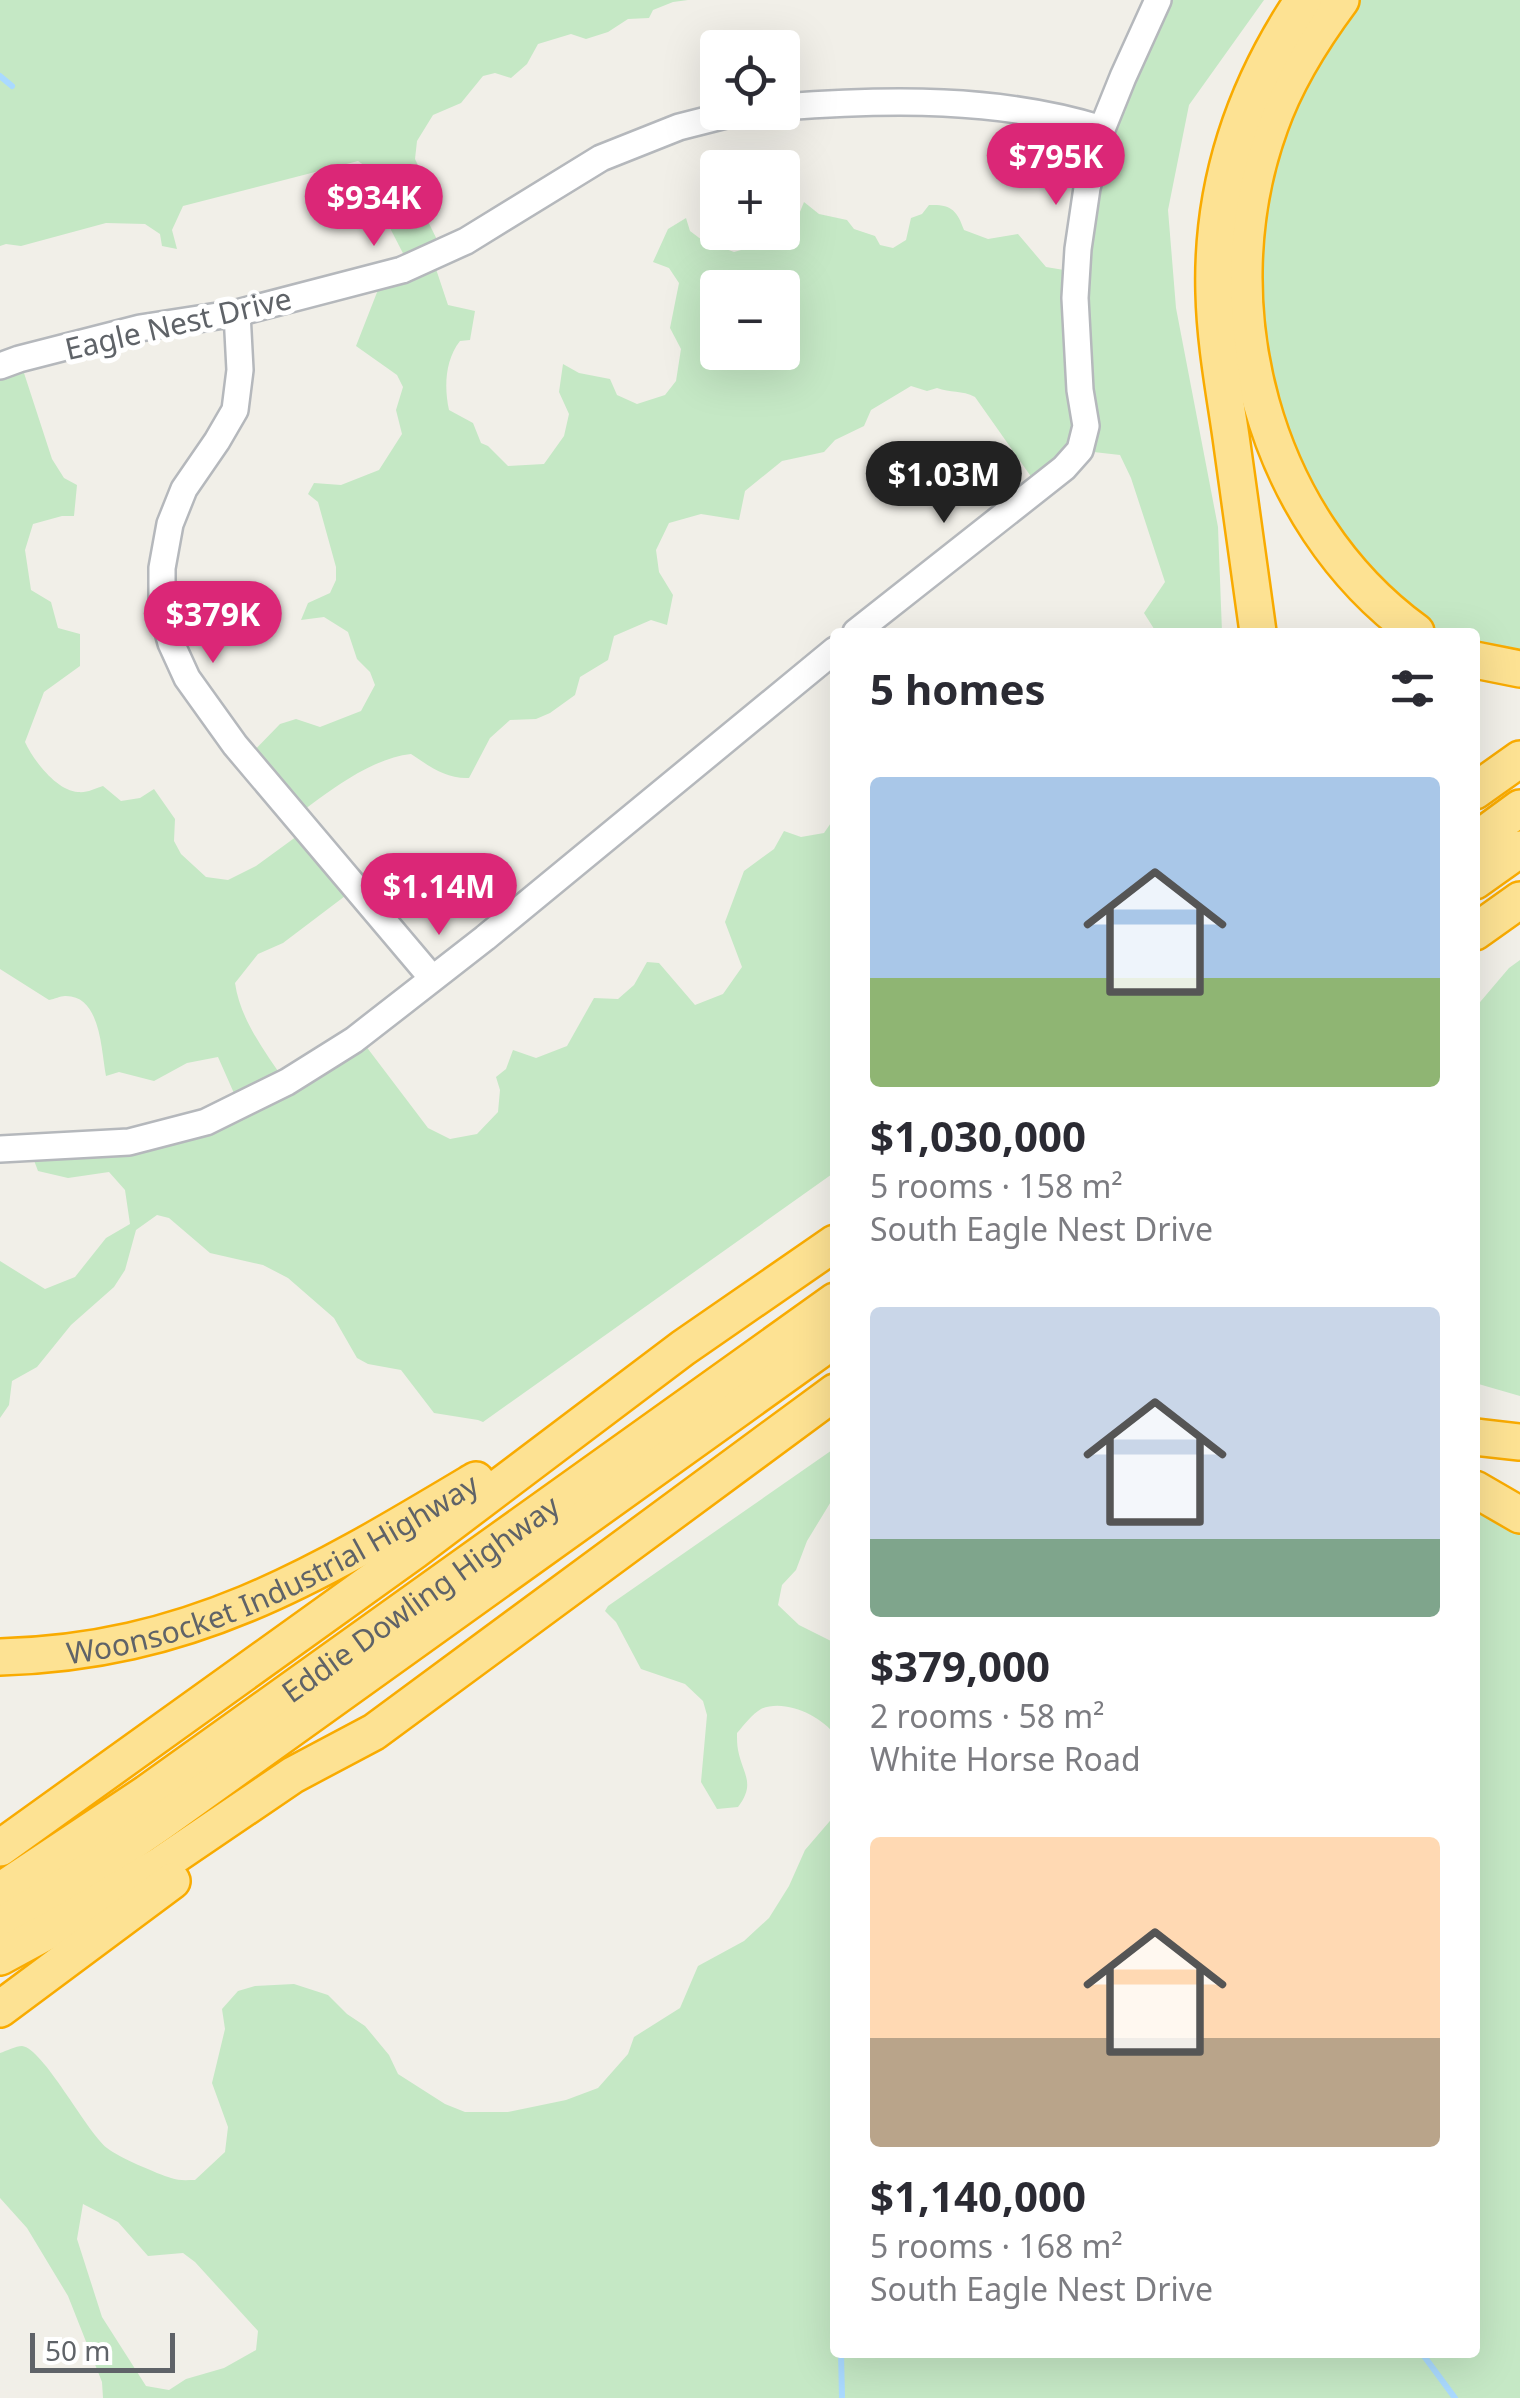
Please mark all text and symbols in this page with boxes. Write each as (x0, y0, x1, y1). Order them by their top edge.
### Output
map controls (700, 30, 800, 370)
button: locate (700, 30, 800, 130)
pin: $795K (986, 123, 1126, 208)
text: $795K (1009, 134, 1103, 177)
button: + (700, 150, 800, 250)
pin: $934K (304, 164, 444, 249)
text: $934K (327, 175, 421, 218)
button: − (700, 270, 800, 370)
street label: Eagle Nest Drive (61, 277, 295, 369)
pin: $1.03M (863, 441, 1025, 526)
text: $1.03M (888, 452, 1000, 495)
pin: $379K (143, 581, 283, 666)
text: $379K (166, 592, 260, 635)
text: 5 homes (870, 660, 1046, 717)
icon: filters (1385, 661, 1440, 716)
icon: home (1065, 842, 1245, 1022)
pin: $1.14M (358, 853, 520, 938)
text: $1.14M (383, 864, 495, 907)
text: $1,030,000 (870, 1107, 1086, 1164)
text: 5 rooms · 158 m² (870, 1164, 1123, 1207)
text: South Eagle Nest Drive (870, 1207, 1213, 1250)
icon: home (1065, 1372, 1245, 1552)
street label: Woonsocket Industrial Highway (64, 1463, 486, 1673)
street label: Eddie Dowling Highway (273, 1484, 567, 1711)
text: $379,000 (870, 1637, 1050, 1694)
text: 2 rooms · 58 m² (870, 1694, 1104, 1737)
text: White Horse Road (870, 1737, 1141, 1780)
icon: home (1065, 1902, 1245, 2082)
text: $1,140,000 (870, 2167, 1086, 2224)
text: 5 rooms · 168 m² (870, 2224, 1123, 2267)
text: South Eagle Nest Drive (870, 2267, 1213, 2310)
scale bar (30, 2328, 175, 2372)
text: 50 m (45, 2331, 111, 2369)

